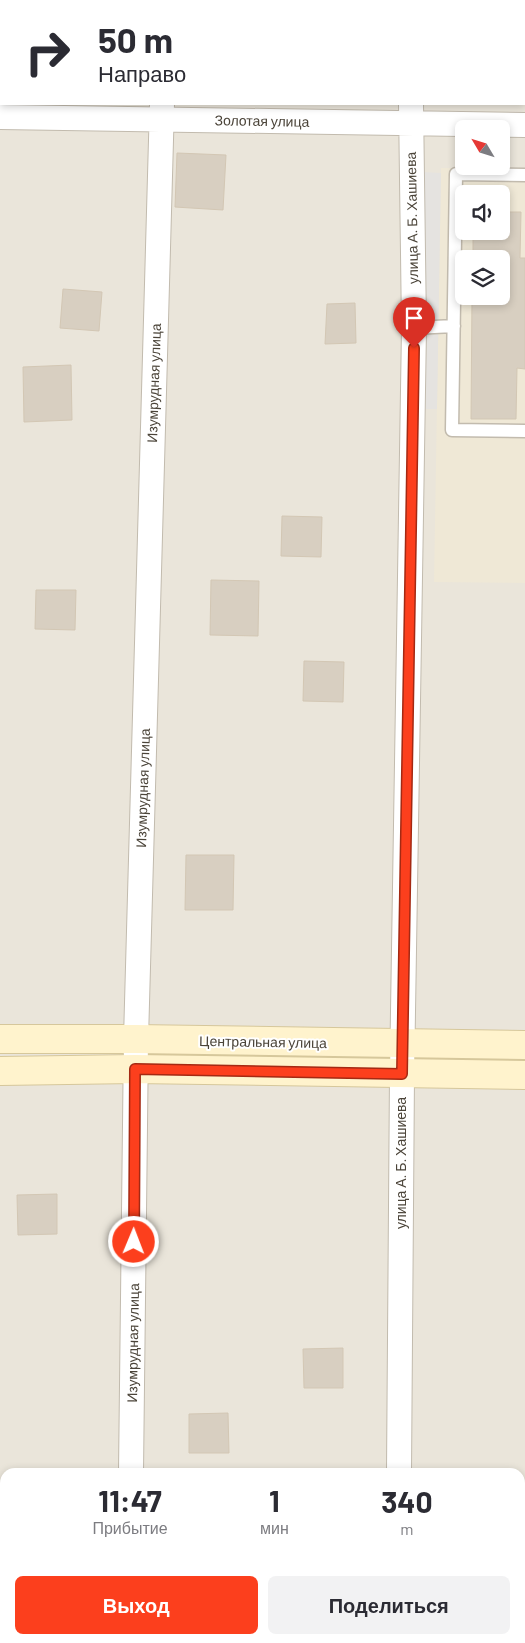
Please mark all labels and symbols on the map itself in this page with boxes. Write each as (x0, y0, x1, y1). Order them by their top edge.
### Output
street label: Золотая улица (215, 111, 310, 130)
north arrow (455, 120, 510, 175)
street label: улица А. Б. Хашиева (402, 152, 421, 284)
pin (393, 297, 435, 348)
street label: Изумрудная улица (143, 323, 164, 443)
street label: Изумрудная улица (132, 728, 153, 848)
street label: Центральная улица (199, 1032, 327, 1051)
street label: улица А. Б. Хашиева (392, 1097, 409, 1229)
position arrow (107, 1215, 159, 1267)
street label: Изумрудная улица (123, 1283, 142, 1403)

